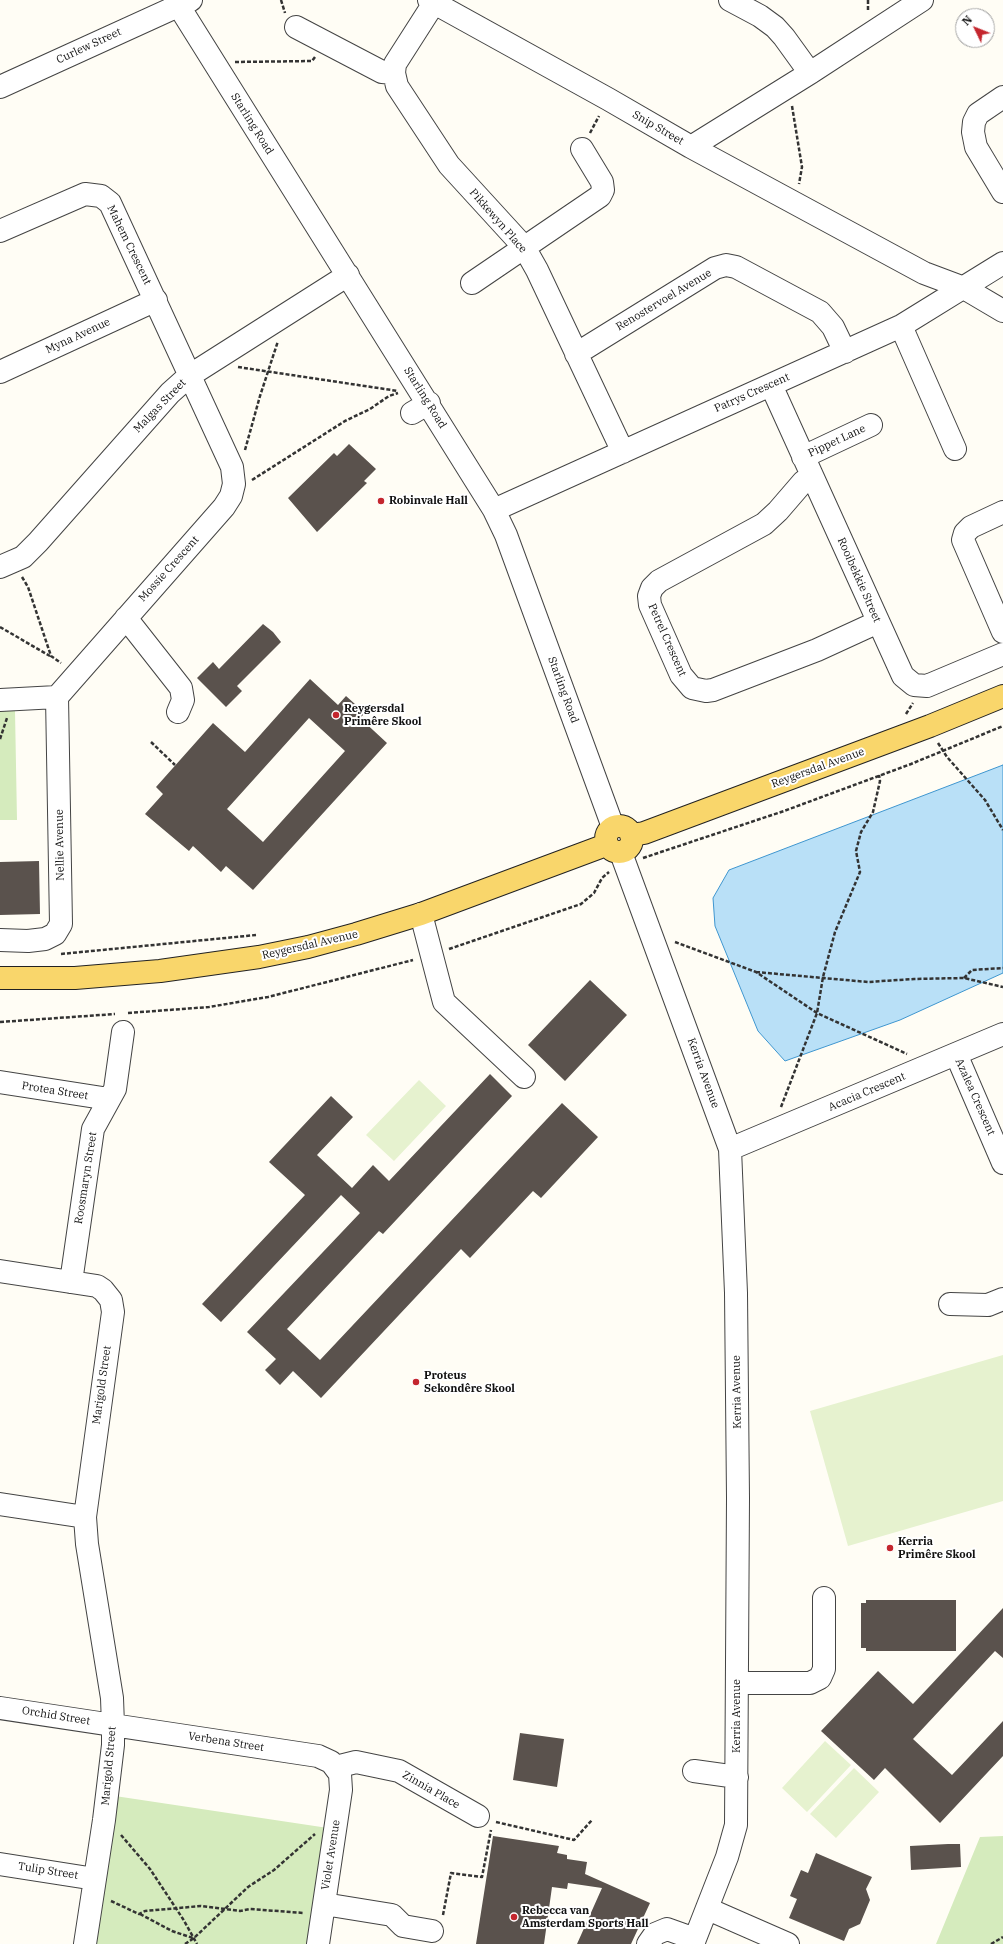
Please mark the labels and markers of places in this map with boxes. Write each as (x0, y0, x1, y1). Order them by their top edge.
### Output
place label: Robinvale Hall (389, 494, 468, 508)
marker: Robinvale Hall (376, 496, 386, 506)
place label: Reygersdal Primêre Skool (344, 702, 422, 728)
marker: Reygersdal Primêre Skool (331, 710, 341, 720)
place label: Proteus Sekondêre Skool (424, 1369, 515, 1395)
marker: Proteus Sekondêre Skool (411, 1377, 421, 1387)
place label: Kerria Primêre Skool (898, 1535, 976, 1561)
marker: Kerria Primêre Skool (885, 1543, 895, 1553)
place label: Rebecca van Amsterdam Sports Hall (522, 1904, 649, 1930)
marker: Rebecca van Amsterdam Sports Hall (509, 1912, 519, 1922)

